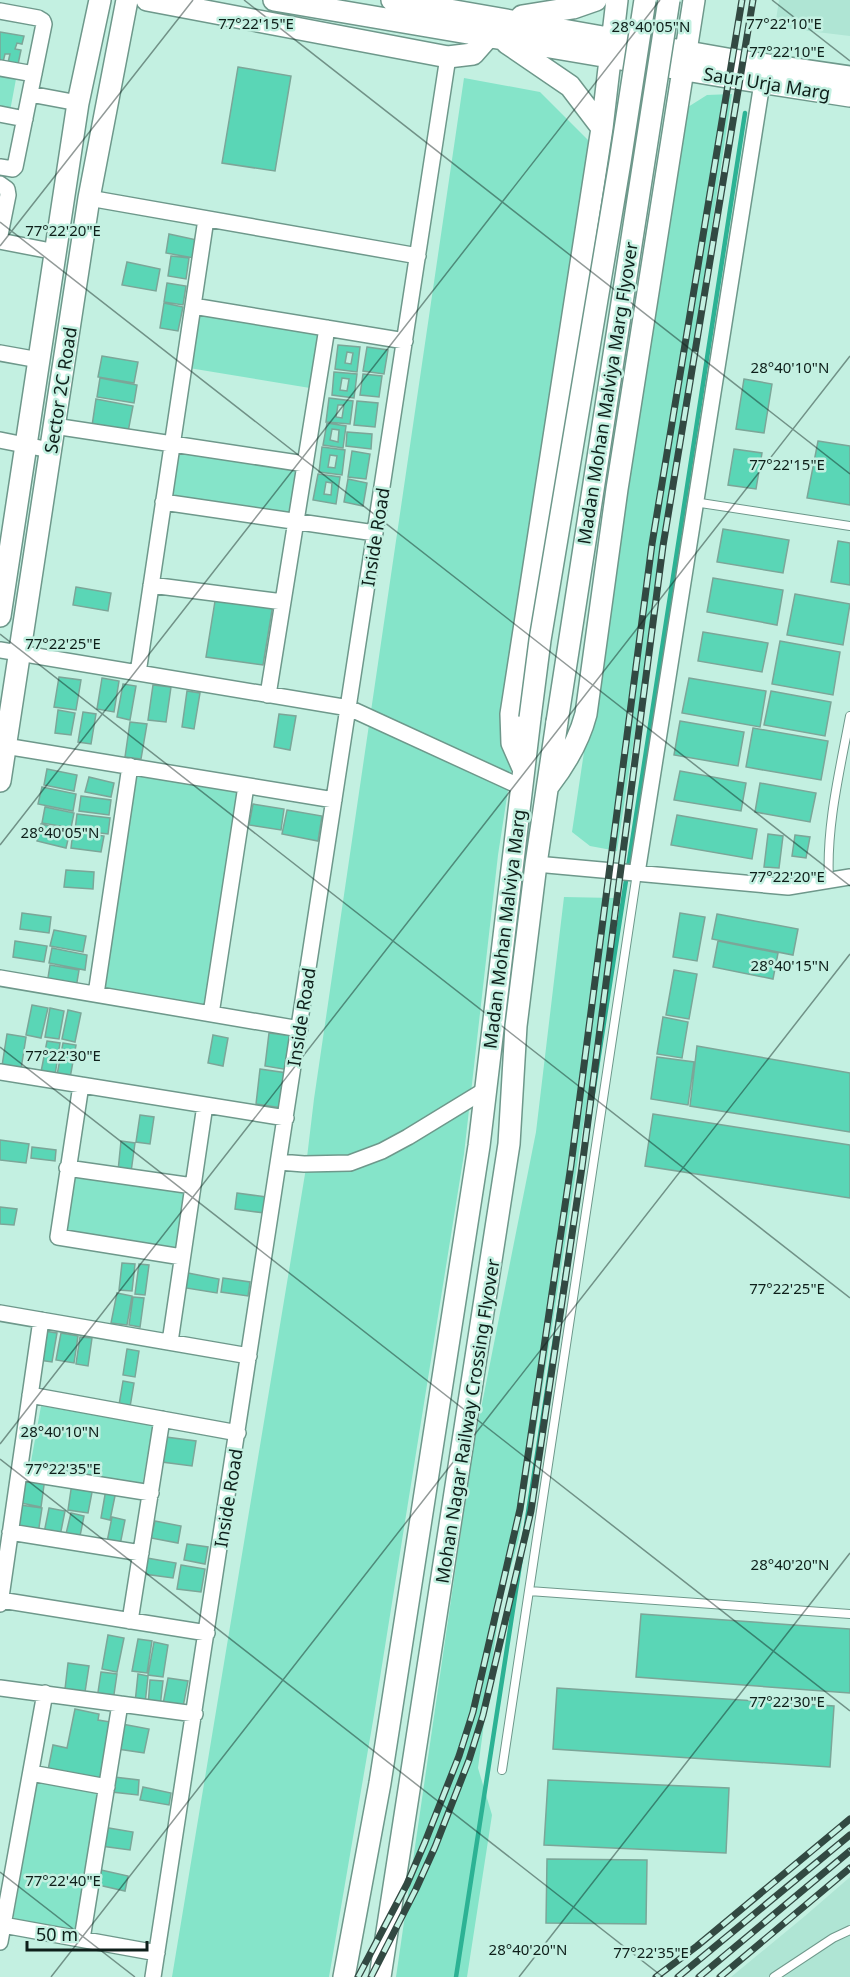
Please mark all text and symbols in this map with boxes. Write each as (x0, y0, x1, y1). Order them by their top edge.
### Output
text: 77°22'15"E (218, 13, 294, 33)
text: 77°22'10"E (746, 13, 822, 33)
text: 28°40'05"N (612, 16, 690, 36)
text: 77°22'10"E (749, 41, 825, 61)
street label: Saur Urja Marg (702, 61, 832, 105)
text: 77°22'20"E (25, 220, 101, 240)
street label: Madan Mohan Malviya Marg Flyover (571, 239, 643, 546)
street label: Sector 2C Road (38, 325, 82, 455)
text: 28°40'10"N (751, 357, 829, 377)
text: 77°22'15"E (749, 454, 825, 474)
street label: Inside Road (355, 486, 395, 588)
text: 77°22'25"E (25, 633, 101, 653)
street label: Madan Mohan Malviya Marg (477, 808, 531, 1050)
text: 28°40'05"N (21, 822, 99, 842)
text: 77°22'20"E (749, 866, 825, 886)
text: 28°40'15"N (751, 955, 829, 975)
street label: Inside Road (281, 966, 321, 1068)
text: 77°22'30"E (25, 1045, 101, 1065)
street label: Mohan Nagar Railway Crossing Flyover (429, 1256, 505, 1585)
text: 77°22'25"E (749, 1278, 825, 1298)
text: 28°40'10"N (21, 1421, 99, 1441)
street label: Inside Road (208, 1447, 248, 1549)
text: 77°22'35"E (25, 1458, 101, 1478)
text: 28°40'20"N (751, 1554, 829, 1574)
text: 77°22'30"E (749, 1691, 825, 1711)
text: 77°22'40"E (25, 1870, 101, 1890)
scale bar (27, 1914, 147, 1952)
text: 50 m (36, 1922, 78, 1946)
text: 28°40'20"N (489, 1939, 567, 1959)
text: 77°22'35"E (613, 1942, 689, 1962)

